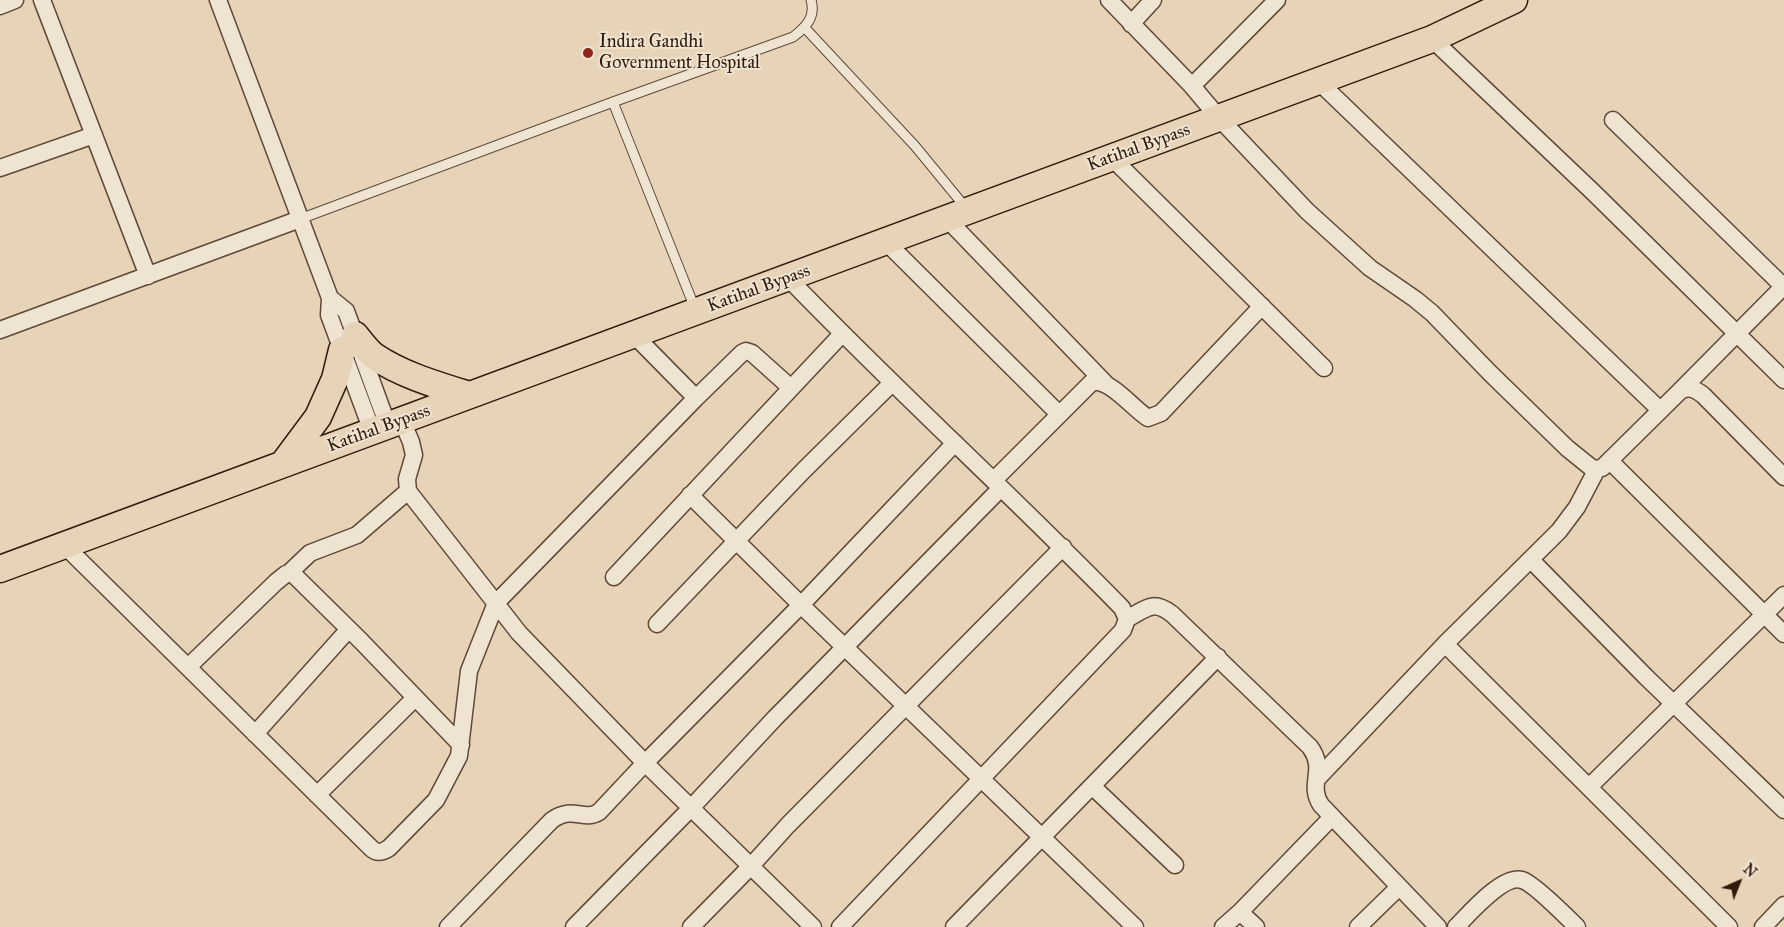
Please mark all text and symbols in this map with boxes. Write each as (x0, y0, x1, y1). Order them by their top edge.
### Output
place label: Indira Gandhi Government Hospital (599, 32, 760, 74)
marker: Indira Gandhi Government Hospital (581, 46, 595, 60)
street label: Katihal Bypass (1085, 119, 1193, 177)
street label: Katihal Bypass (705, 260, 813, 318)
street label: Katihal Bypass (325, 400, 433, 458)
north arrow (1714, 857, 1764, 907)
text: N (1740, 861, 1760, 881)

